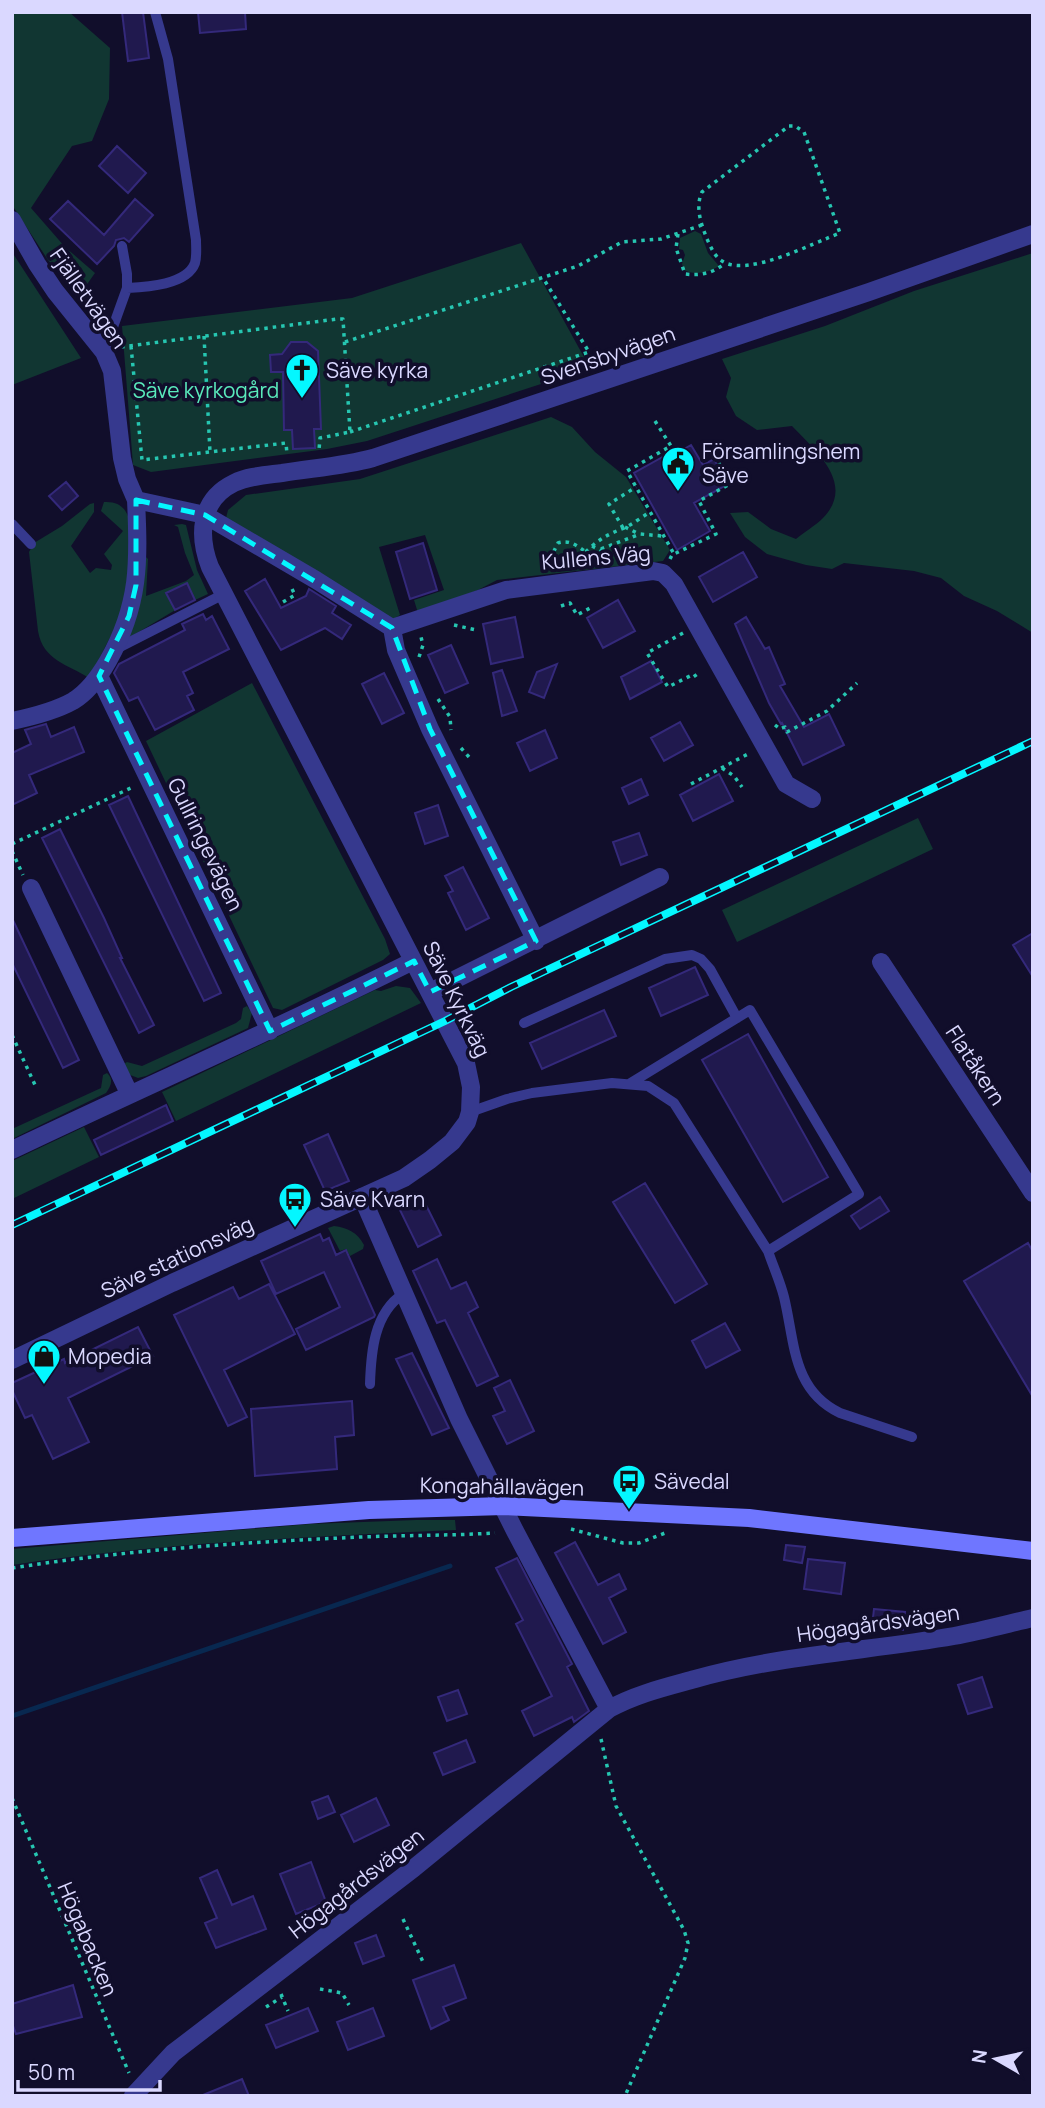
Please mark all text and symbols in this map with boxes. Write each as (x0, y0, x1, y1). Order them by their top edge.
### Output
street label: Fjälletvägen (44, 242, 134, 354)
street label: Svensbyvägen (537, 319, 679, 391)
church icon: Säve kyrka (283, 351, 321, 400)
place label: Säve kyrka (326, 356, 428, 384)
park label: Säve kyrkogård (133, 376, 279, 404)
place label: Församlingshem Säve (702, 437, 860, 489)
public building icon: Församlingshem Säve (659, 444, 697, 493)
street label: Kullens Väg (540, 538, 652, 576)
street label: Gullringevägen (162, 773, 250, 915)
street label: Säve Kyrkväg (417, 936, 497, 1062)
street label: Flatåkern (940, 1020, 1012, 1110)
bus stop icon: Säve Kvarn (276, 1180, 314, 1229)
place label: Säve Kvarn (320, 1185, 425, 1213)
street label: Säve stationsväg (96, 1209, 258, 1305)
shop icon: Mopedia (25, 1337, 63, 1386)
place label: Mopedia (68, 1342, 152, 1370)
bus stop icon: Sävedal (610, 1462, 648, 1511)
place label: Sävedal (654, 1467, 730, 1495)
street label: Kongahällavägen (420, 1471, 584, 1501)
street label: Högagårdsvägen (795, 1598, 961, 1648)
street label: Högagårdsvägen (283, 1821, 429, 1945)
street label: Högabacken (51, 1878, 125, 2000)
north arrow (961, 2024, 1031, 2094)
scale bar (18, 2048, 159, 2092)
text: N (965, 2048, 993, 2065)
text: 50 m (28, 2058, 75, 2086)

